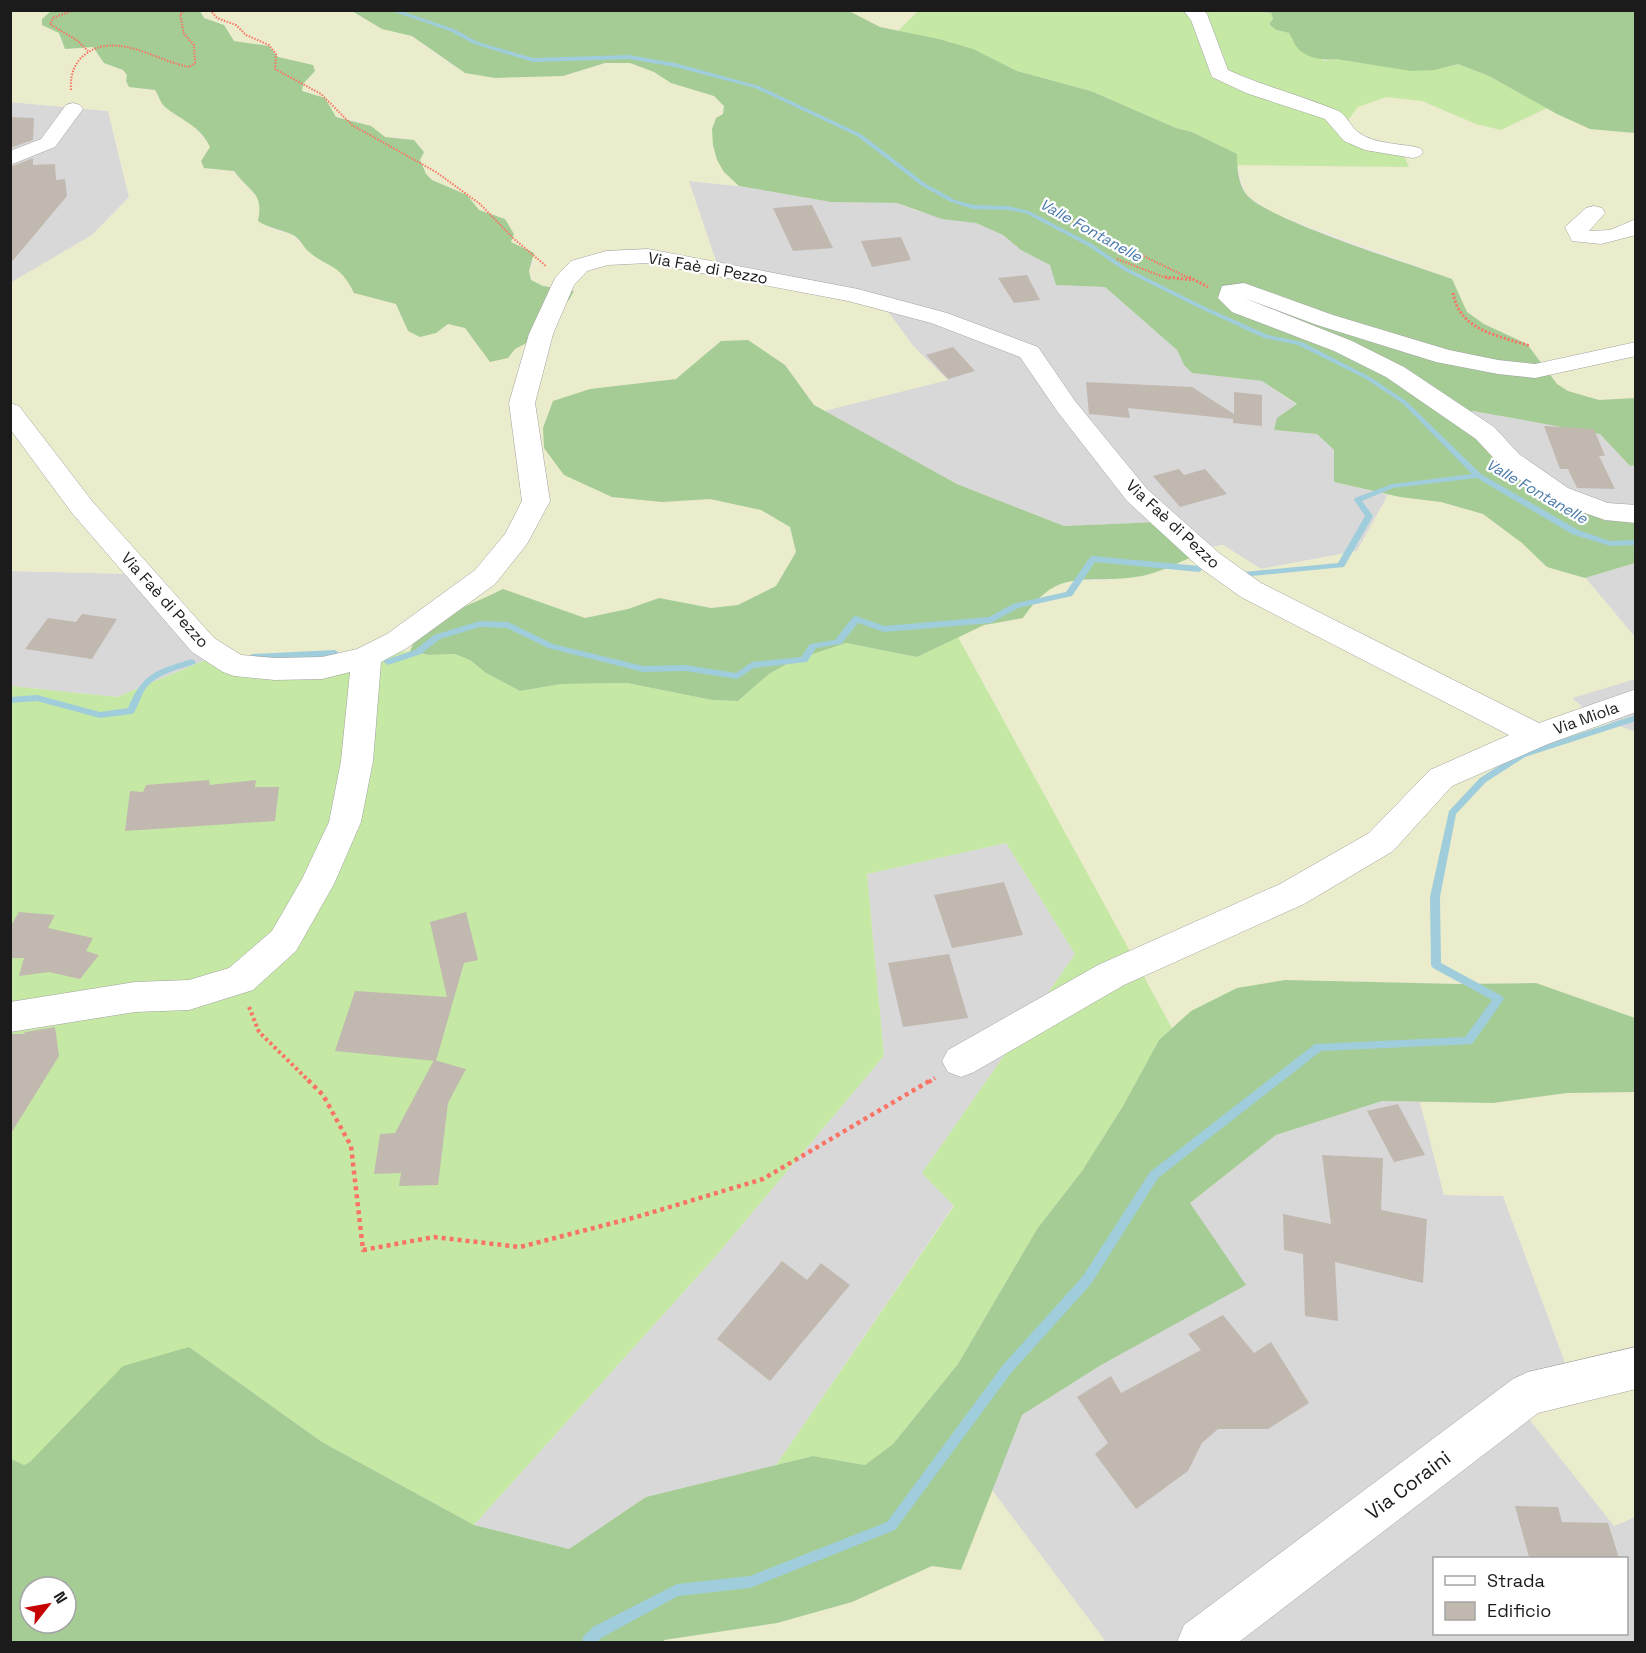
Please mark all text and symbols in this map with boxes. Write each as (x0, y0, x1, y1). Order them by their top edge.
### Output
water label: Valle Fontanelle (1037, 194, 1146, 266)
street label: Via Faè di Pezzo (646, 247, 770, 289)
water label: Valle Fontanelle (1483, 454, 1592, 528)
street label: Via Faè di Pezzo (1121, 475, 1225, 573)
street label: Via Faè di Pezzo (117, 548, 213, 652)
street label: Via Miola (1551, 697, 1621, 739)
street label: Via Coraini (1360, 1445, 1456, 1525)
legend (1433, 1557, 1628, 1635)
text: Strada (1487, 1569, 1545, 1592)
north arrow (18, 1575, 78, 1635)
text: N (49, 1588, 72, 1608)
text: Edificio (1487, 1599, 1551, 1622)

